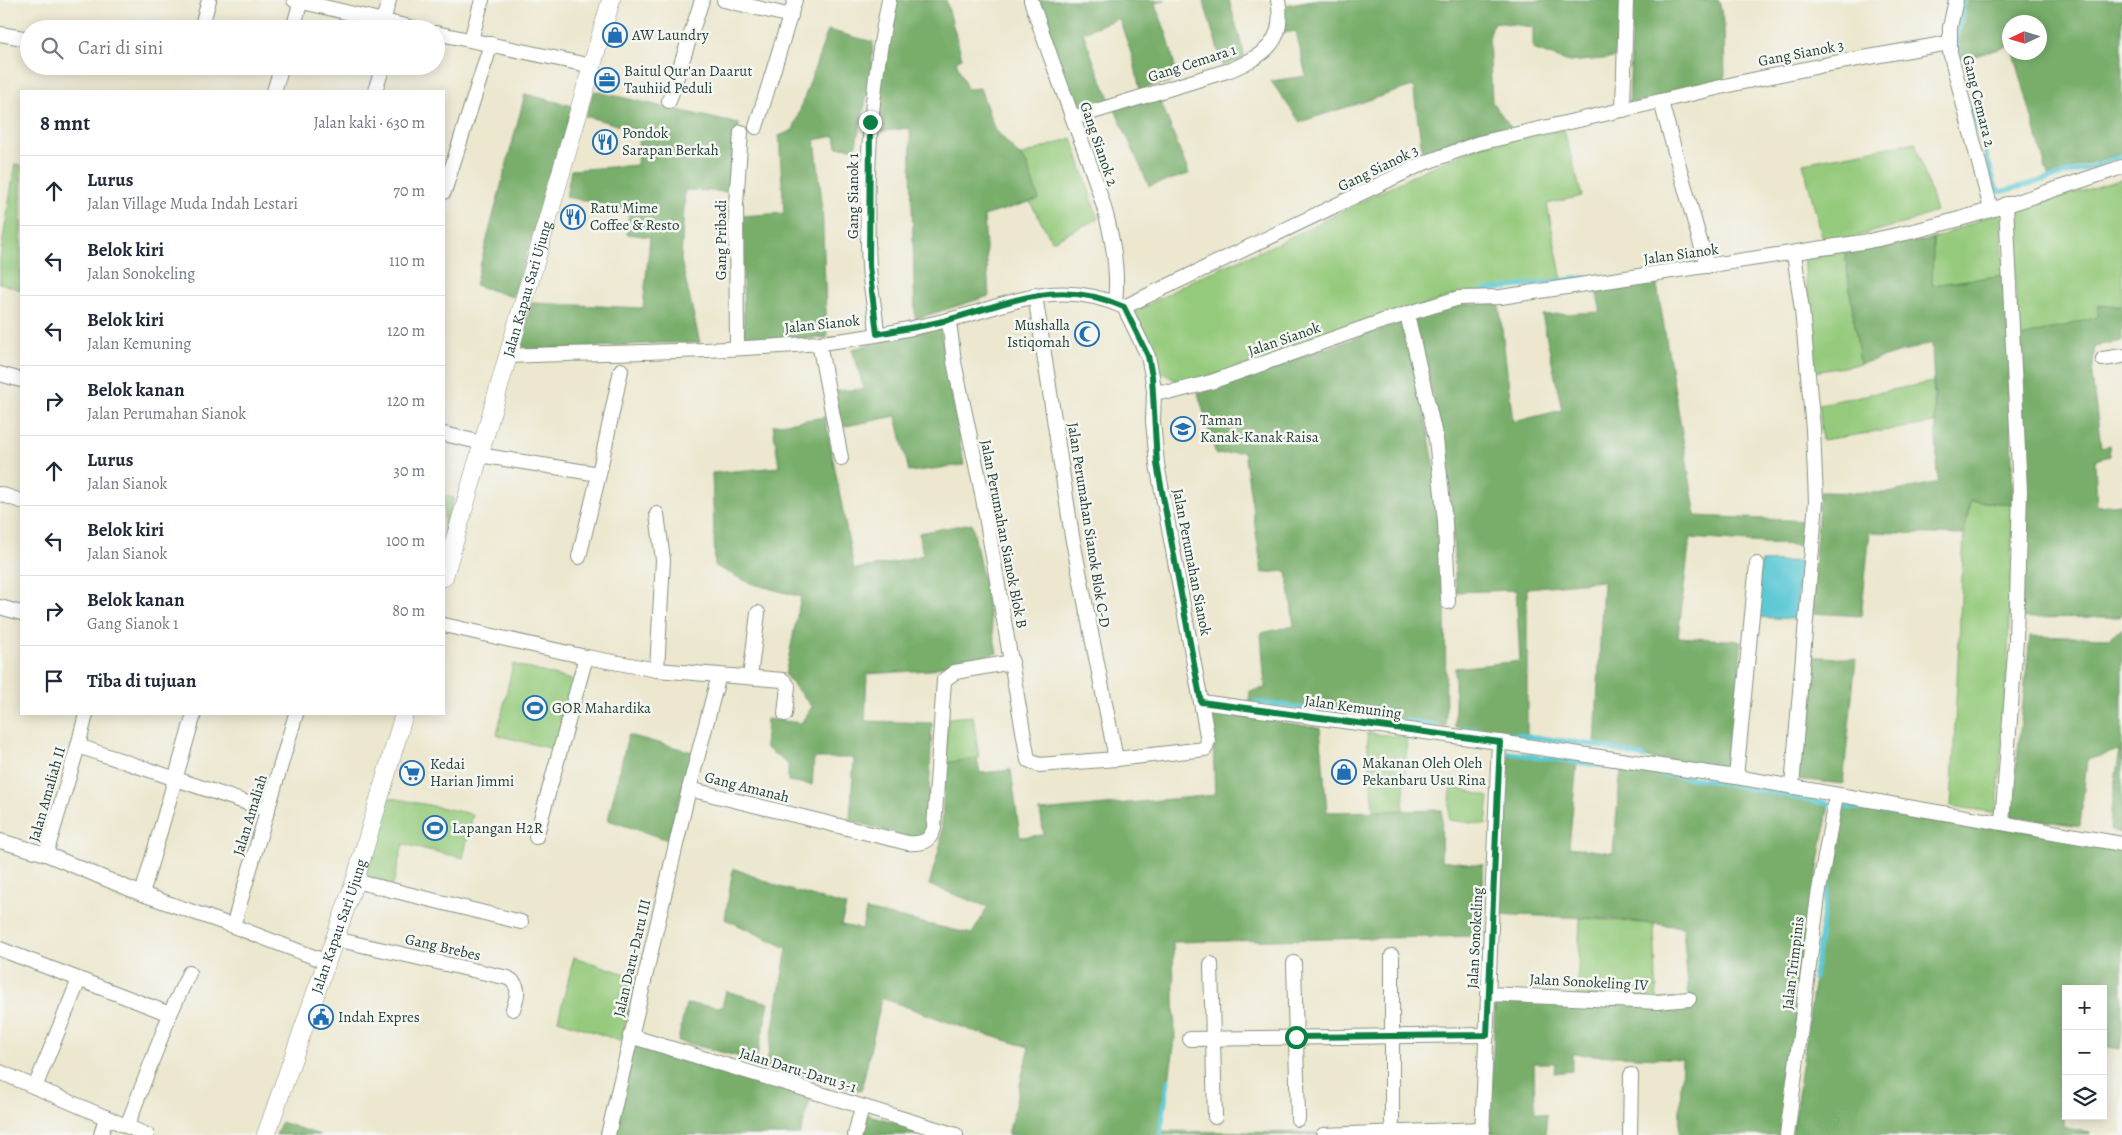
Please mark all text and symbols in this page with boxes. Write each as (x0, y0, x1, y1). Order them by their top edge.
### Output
north arrow (2002, 15, 2047, 60)
search box (20, 20, 445, 75)
shop icon: AW Laundry (602, 22, 628, 48)
place label: AW Laundry (631, 25, 709, 45)
icon: search (38, 34, 66, 62)
text: Cari di sini (78, 35, 163, 61)
street label: Gang Sianok 3 (1756, 35, 1846, 71)
street label: Gang Cemara 1 (1145, 39, 1239, 87)
street label: Gang Cemara 2 (1958, 53, 2000, 149)
place label: Baitul Qur'an Daarut Tauhiid Peduli (624, 61, 752, 98)
office icon: Baitul Qur'an Daarut Tauhiid Peduli (594, 67, 620, 93)
street label: Gang Sianok 2 (1075, 99, 1123, 189)
text: 8 mnt (40, 109, 90, 137)
route end (859, 111, 882, 134)
text: Jalan kaki · 630 m (313, 112, 425, 134)
place label: Pondok Sarapan Berkah (622, 123, 719, 160)
restaurant icon: Pondok Sarapan Berkah (592, 129, 618, 155)
street label: Gang Sianok 3 (1335, 140, 1421, 196)
street label: Gang Sianok 1 (843, 153, 863, 239)
text: Lurus (87, 167, 133, 193)
icon: ahead (40, 177, 68, 205)
text: 70 m (393, 180, 425, 202)
text: Jalan Village Muda Indah Lestari (87, 193, 298, 215)
place label: Ratu Mime Coffee & Resto (590, 198, 680, 235)
street label: Gang Pribadi (711, 200, 731, 280)
restaurant icon: Ratu Mime Coffee & Resto (560, 204, 586, 230)
street label: Jalan Kapau Sari Ujung (498, 218, 557, 359)
text: Belok kiri (87, 237, 164, 263)
street label: Jalan Sianok (1642, 239, 1720, 269)
icon: left (40, 247, 68, 275)
text: 110 m (389, 250, 425, 272)
text: Jalan Sonokeling (87, 263, 195, 285)
text: Belok kiri (87, 307, 164, 333)
street label: Jalan Sianok (783, 310, 861, 338)
place label: Mushalla Istiqomah (1007, 315, 1070, 352)
icon: left (40, 317, 68, 345)
street label: Jalan Sianok (1245, 317, 1323, 361)
text: 120 m (387, 320, 425, 342)
mosque icon: Mushalla Istiqomah (1074, 321, 1100, 347)
text: Jalan Kemuning (87, 333, 191, 355)
text: Belok kanan (87, 377, 185, 403)
icon: right (40, 387, 68, 415)
text: 120 m (387, 390, 425, 412)
text: Jalan Perumahan Sianok (87, 403, 246, 425)
place label: Taman Kanak-Kanak Raisa (1200, 410, 1319, 447)
school or university icon: Taman Kanak-Kanak Raisa (1170, 416, 1196, 442)
street label: Jalan Perumahan Sianok Blok C-D (1063, 421, 1115, 629)
street label: Jalan Perumahan Sianok Blok B (976, 438, 1032, 630)
text: Lurus (87, 447, 133, 473)
icon: ahead (40, 457, 68, 485)
text: 30 m (393, 460, 425, 482)
text: Jalan Sianok (87, 473, 167, 495)
street label: Jalan Perumahan Sianok (1168, 487, 1216, 638)
text: Belok kiri (87, 517, 164, 543)
icon: left (40, 527, 68, 555)
text: 100 m (386, 530, 425, 552)
text: Jalan Sianok (87, 543, 167, 565)
text: Belok kanan (87, 587, 185, 613)
icon: right (40, 597, 68, 625)
text: 80 m (392, 600, 425, 622)
text: Gang Sianok 1 (87, 613, 179, 635)
icon: arrive (40, 667, 68, 695)
text: Tiba di tujuan (87, 668, 196, 694)
street label: Jalan Kemuning (1303, 690, 1403, 724)
sports icon: GOR Mahardika (522, 695, 548, 721)
place label: GOR Mahardika (552, 698, 651, 718)
street label: Jalan Amaliah II (24, 744, 70, 844)
place label: Makanan Oleh Oleh Pekanbaru Usu Rina (1362, 753, 1486, 790)
place label: Kedai Harian Jimmi (430, 754, 514, 791)
shop icon: Makanan Oleh Oleh Pekanbaru Usu Rina (1331, 759, 1357, 785)
supermarket icon: Kedai Harian Jimmi (399, 760, 425, 786)
street label: Gang Amanah (703, 767, 791, 807)
street label: Jalan Amaliah (228, 772, 272, 858)
sports icon: Lapangan H2R (422, 815, 448, 841)
place label: Lapangan H2R (452, 818, 544, 838)
street label: Jalan Kapau Sari Ujung (306, 856, 371, 996)
street label: Jalan Sonokeling (1462, 886, 1488, 989)
street label: Jalan Daru-Daru III (609, 897, 655, 1019)
street label: Jalan Trimpinis (1777, 915, 1809, 1011)
street label: Gang Brebes (403, 929, 483, 965)
street label: Jalan Sonokeling IV (1529, 969, 1650, 995)
map controls (2062, 985, 2107, 1120)
button: + (2062, 985, 2107, 1030)
public building icon: Indah Expres (308, 1004, 334, 1030)
place label: Indah Expres (338, 1007, 420, 1027)
route start (1285, 1026, 1308, 1049)
button: − (2062, 1030, 2107, 1075)
street label: Jalan Daru-Daru 3-1 (737, 1043, 859, 1097)
button: layers (2062, 1075, 2107, 1120)

